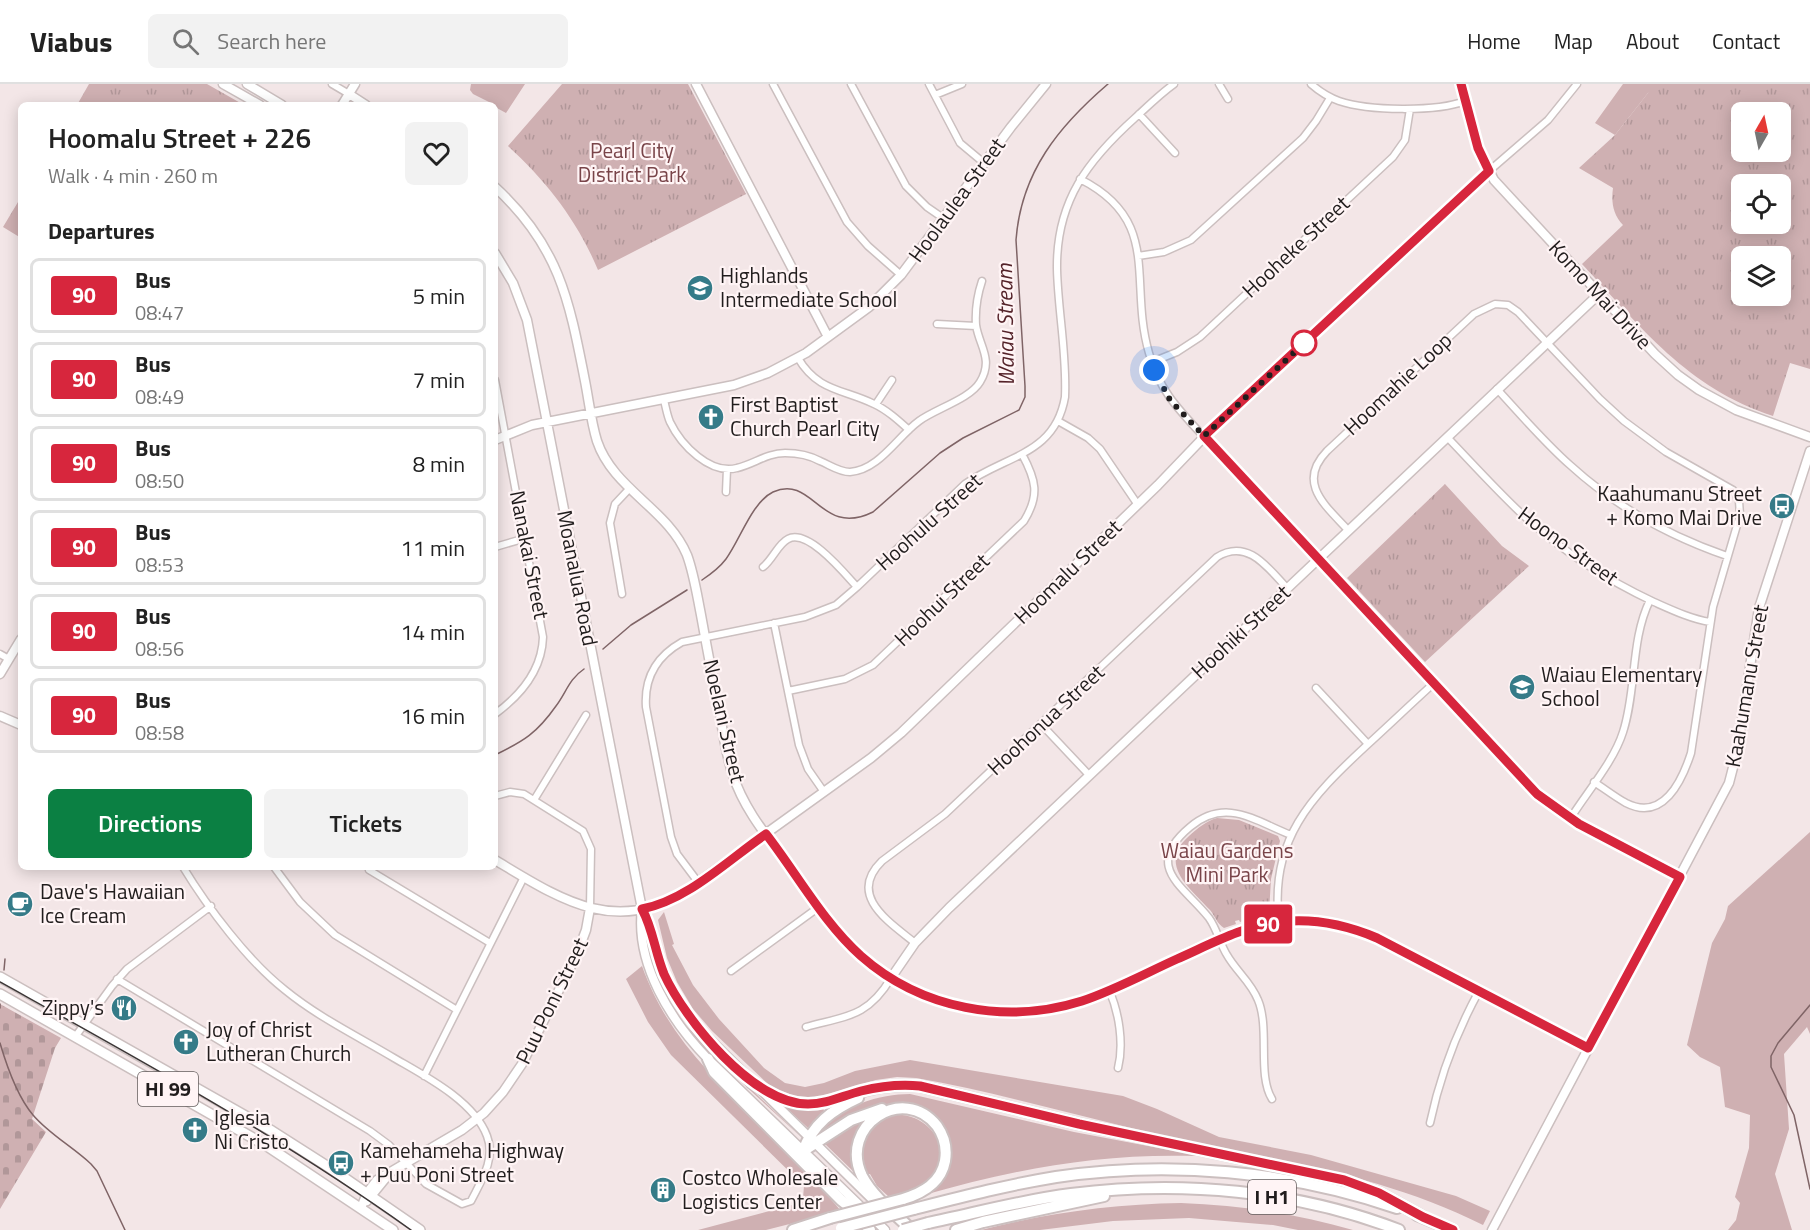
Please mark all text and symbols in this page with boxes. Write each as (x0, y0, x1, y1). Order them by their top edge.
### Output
search box (148, 14, 568, 68)
text: Viabus (30, 20, 112, 63)
text: Search here (217, 24, 326, 58)
icon: search (169, 25, 202, 58)
text: Home (1467, 25, 1521, 57)
text: Map (1554, 25, 1593, 57)
text: About (1626, 25, 1679, 57)
text: Contact (1712, 25, 1780, 57)
north arrow (1731, 102, 1791, 162)
map controls (1731, 102, 1791, 306)
text: Hoomalu Street + 226 (48, 116, 311, 159)
button: heart (405, 122, 468, 185)
street label: Hoolaulea Street (900, 130, 1013, 268)
park label: Pearl City District Park (578, 134, 686, 190)
text: Walk · 4 min · 260 m (48, 160, 218, 191)
button: locate (1731, 174, 1791, 234)
street label: Hooheke Street (1234, 187, 1357, 305)
text: Departures (48, 214, 155, 248)
street label: Komo Mai Drive (1542, 232, 1660, 356)
button: layers (1731, 246, 1791, 306)
place label: Highlands Intermediate School (720, 259, 897, 315)
water label: Waiau Stream (987, 262, 1023, 387)
text: Bus (135, 263, 171, 297)
school or university icon: Highlands Intermediate School (685, 273, 715, 303)
text: 90 (72, 279, 96, 311)
text: 5 min (413, 279, 465, 313)
text: 08:47 (135, 297, 184, 328)
street label: Hoomahie Loop (1336, 324, 1459, 442)
unlabelled marker (1291, 330, 1317, 356)
text: Bus (135, 347, 171, 381)
your location (1139, 355, 1169, 385)
text: 90 (72, 363, 96, 395)
text: 7 min (413, 363, 465, 397)
text: 08:49 (135, 381, 184, 412)
place label: First Baptist Church Pearl City (730, 388, 880, 444)
church icon: First Baptist Church Pearl City (696, 402, 726, 432)
text: Bus (135, 431, 171, 465)
text: 90 (72, 447, 96, 479)
text: 8 min (413, 447, 465, 481)
street label: Hoohulu Street (868, 464, 989, 578)
text: 08:50 (135, 465, 184, 496)
place label: Kaahumanu Street + Komo Mai Drive (1597, 477, 1763, 533)
street label: Nanakai Street (502, 488, 558, 622)
bus stop icon: Kaahumanu Street + Komo Mai Drive (1767, 491, 1797, 521)
street label: Hoono Street (1512, 498, 1626, 593)
street label: Moanalua Road (549, 507, 607, 648)
street label: Hoomalu Street (1006, 511, 1129, 631)
text: Bus (135, 515, 171, 549)
text: 90 (72, 531, 96, 563)
text: 11 min (400, 531, 465, 565)
street label: Hoohui Street (886, 545, 997, 653)
text: 08:53 (135, 549, 184, 580)
street label: Hoohiki Street (1183, 576, 1298, 686)
text: Bus (135, 599, 171, 633)
street label: Kaahumanu Street (1716, 601, 1776, 770)
text: 90 (72, 615, 96, 647)
text: 14 min (400, 615, 465, 649)
text: 08:56 (135, 633, 184, 664)
street label: Noelani Street (695, 656, 755, 786)
street label: Hoohonua Street (979, 656, 1112, 782)
place label: Waiau Elementary School (1541, 658, 1702, 714)
school or university icon: Waiau Elementary School (1507, 672, 1537, 702)
text: Bus (135, 683, 171, 717)
text: 90 (72, 699, 96, 731)
text: 16 min (400, 699, 465, 733)
text: 08:58 (135, 717, 184, 748)
button: Directions (48, 789, 252, 858)
button: Tickets (264, 789, 468, 858)
park label: Waiau Gardens Mini Park (1161, 834, 1293, 890)
place label: Dave's Hawaiian Ice Cream (40, 875, 185, 931)
cafe icon: Dave's Hawaiian Ice Cream (5, 889, 35, 919)
line badge: 90 (1241, 904, 1295, 944)
text: 90 (1256, 908, 1280, 940)
street label: Puu Poni Street (507, 931, 596, 1069)
place label: Zippy's (42, 991, 104, 1023)
restaurant icon: Zippy's (109, 993, 139, 1023)
place label: Joy of Christ Lutheran Church (206, 1013, 351, 1069)
church icon: Joy of Christ Lutheran Church (171, 1027, 201, 1057)
road number: HI 99 (138, 1072, 198, 1106)
place label: Iglesia Ni Cristo (214, 1101, 289, 1157)
church icon: Iglesia Ni Cristo (180, 1115, 210, 1145)
place label: Kamehameha Highway + Puu Poni Street (360, 1134, 564, 1190)
bus stop icon: Kamehameha Highway + Puu Poni Street (326, 1148, 356, 1178)
place label: Costco Wholesale Logistics Center (682, 1161, 838, 1217)
building icon: Costco Wholesale Logistics Center (648, 1175, 678, 1205)
road number: I H1 (1248, 1180, 1296, 1214)

